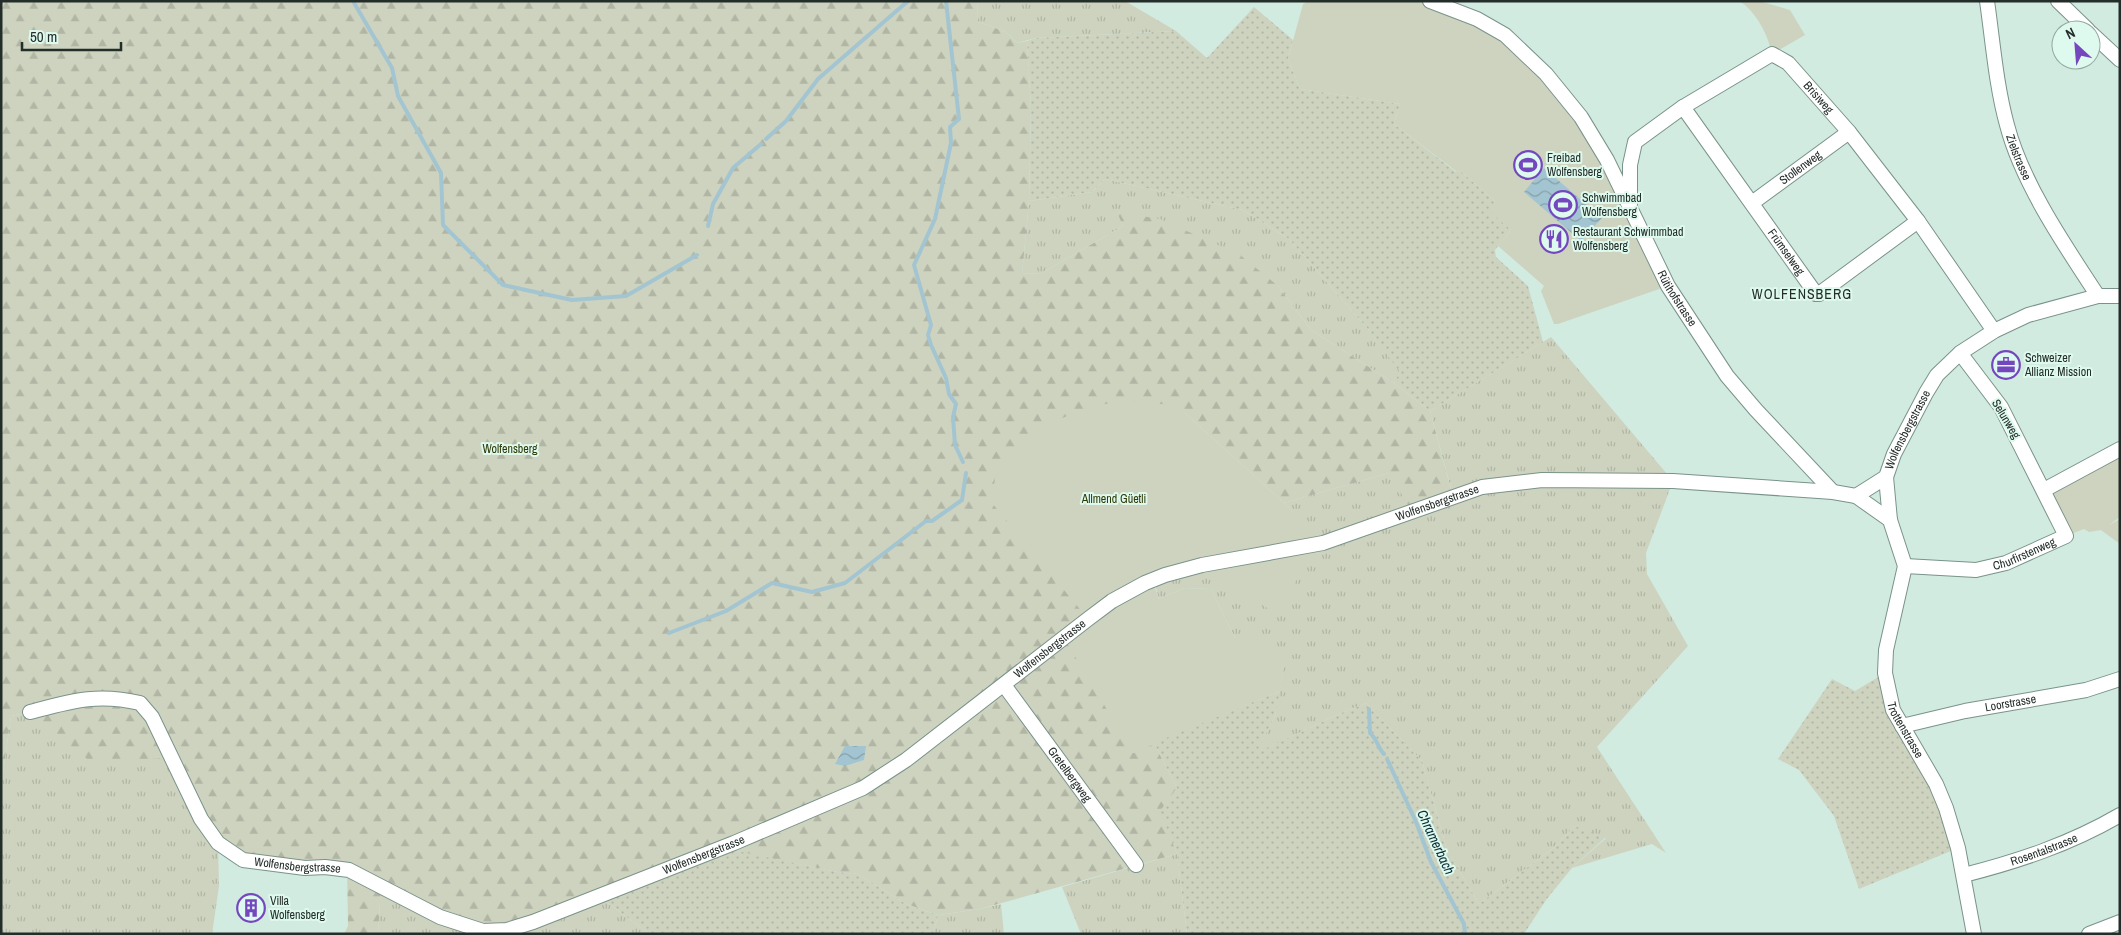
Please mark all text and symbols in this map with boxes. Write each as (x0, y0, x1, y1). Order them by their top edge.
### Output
scale bar (22, 20, 121, 52)
north arrow (2051, 20, 2101, 70)
text: N (2063, 23, 2078, 43)
text: 50 m (30, 26, 57, 47)
street label: Brisiweg (1800, 78, 1838, 118)
street label: Zielstrasse (2002, 132, 2035, 183)
street label: Stollenweg (1776, 147, 1825, 188)
sports icon: Freibad Wolfensberg (1513, 150, 1543, 180)
place label: Freibad Wolfensberg (1547, 150, 1603, 180)
sports icon: Schwimmbad Wolfensberg (1548, 190, 1578, 220)
place label: Schwimmbad Wolfensberg (1582, 190, 1642, 220)
restaurant icon: Restaurant Schwimmbad Wolfensberg (1539, 224, 1569, 254)
place label: Restaurant Schwimmbad Wolfensberg (1573, 224, 1683, 254)
street label: Frümselweg (1764, 226, 1809, 279)
street label: Rütihofstrasse (1654, 268, 1700, 330)
district label: WOLFENSBERG (1752, 285, 1852, 303)
office icon: Schweizer Allianz Mission (1991, 350, 2021, 380)
place label: Schweizer Allianz Mission (2024, 350, 2092, 380)
street label: Wolfensbergstrasse (1881, 387, 1934, 472)
street label: Selunweg (1988, 396, 2024, 442)
park label: Wolfensberg (482, 441, 538, 457)
street label: Wolfensbergstrasse (1394, 481, 1481, 525)
park label: Allmend Güetli (1081, 491, 1146, 507)
street label: Churfirstenweg (1991, 534, 2059, 574)
street label: Wolfensbergstrasse (1010, 616, 1089, 682)
street label: Loorstrasse (1984, 691, 2037, 715)
street label: Trottenstrasse (1883, 700, 1927, 761)
street label: Gretelbergweg (1044, 744, 1096, 806)
water label: Chramerbach (1413, 807, 1459, 877)
street label: Rosentalstrasse (2008, 830, 2080, 869)
street label: Wolfensbergstrasse (660, 831, 747, 878)
street label: Wolfensbergstrasse (253, 854, 342, 877)
building icon: Villa Wolfensberg (236, 893, 266, 923)
place label: Villa Wolfensberg (270, 893, 326, 923)

